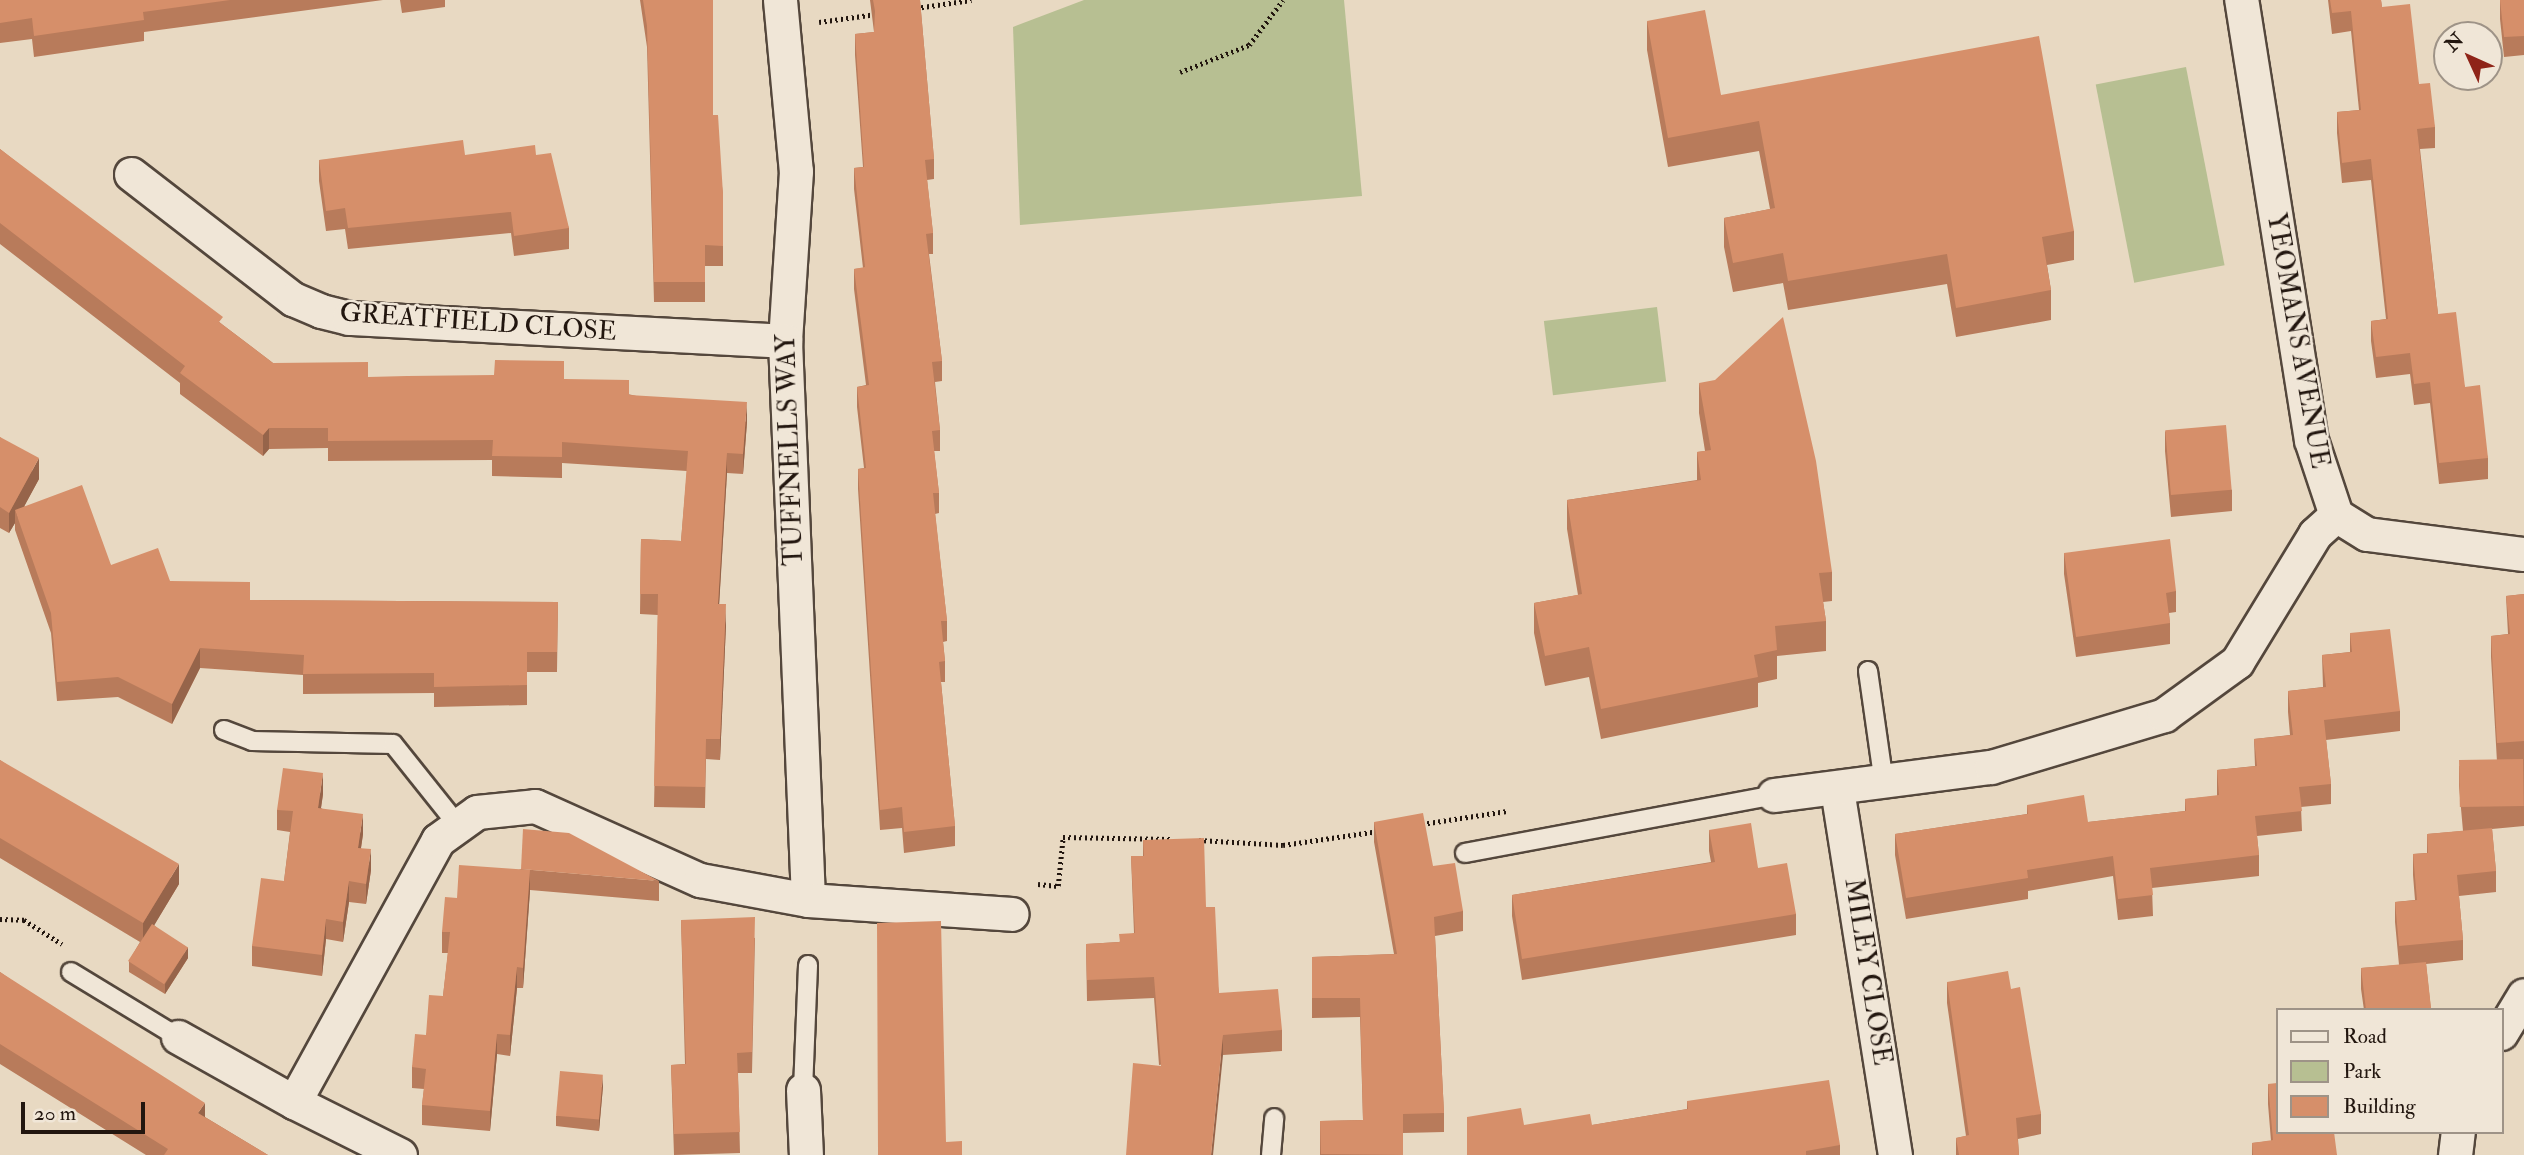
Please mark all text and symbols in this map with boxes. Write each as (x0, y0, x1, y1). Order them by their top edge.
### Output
north arrow (2433, 21, 2503, 91)
text: N (2440, 28, 2469, 57)
street label: YEOMANS AVENUE (2259, 211, 2335, 471)
street label: GREATFIELD CLOSE (339, 298, 617, 348)
street label: TUFFNELLS WAY (771, 334, 811, 566)
street label: MILEY CLOSE (1837, 876, 1897, 1068)
legend (2276, 1008, 2503, 1134)
text: Road (2343, 1023, 2387, 1050)
text: Park (2343, 1058, 2381, 1085)
scale bar (24, 1088, 149, 1132)
text: Building (2343, 1093, 2416, 1120)
text: 20 m (34, 1100, 76, 1127)

